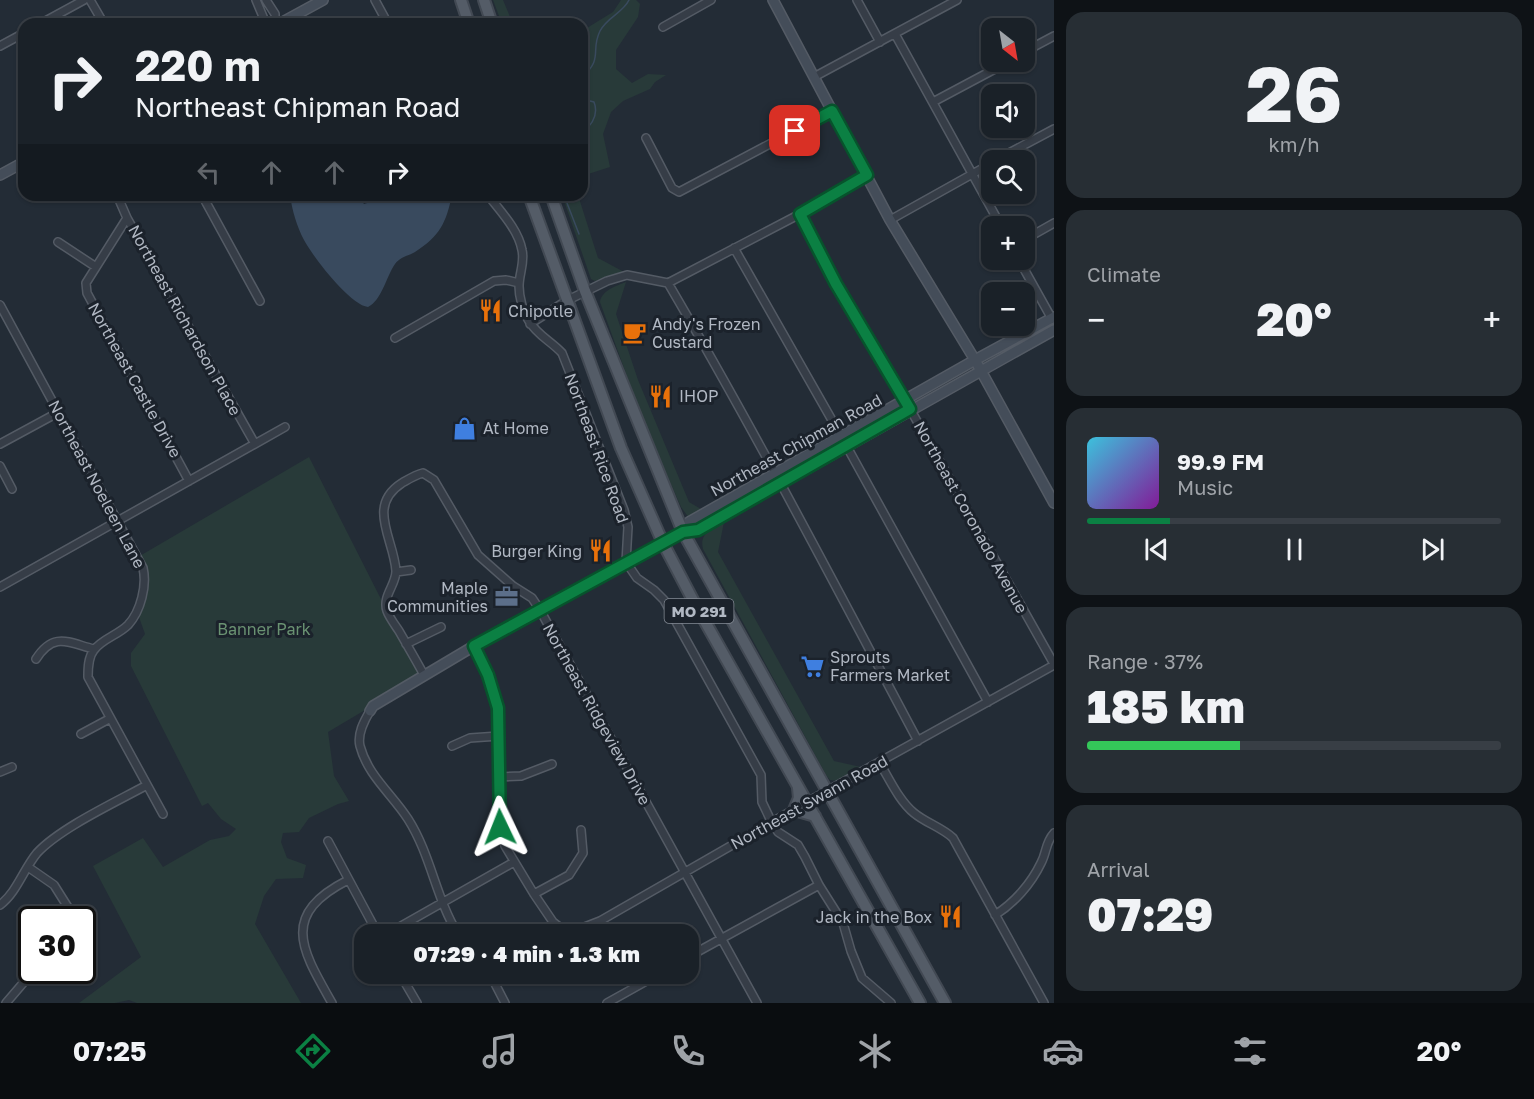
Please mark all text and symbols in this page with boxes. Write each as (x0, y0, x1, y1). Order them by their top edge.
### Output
north arrow (981, 18, 1035, 72)
map controls (981, 18, 1035, 336)
text: 220 m (135, 40, 261, 90)
icon: right (36, 42, 114, 120)
text: 26 (1245, 46, 1343, 139)
button: sound (981, 84, 1035, 138)
text: Northeast Chipman Road (135, 91, 460, 123)
pin (769, 105, 820, 156)
icon: arrive (778, 114, 811, 147)
text: km/h (1269, 132, 1319, 156)
button: search (981, 150, 1035, 204)
icon: left (192, 156, 225, 189)
icon: ahead (255, 156, 288, 189)
icon: ahead (318, 156, 351, 189)
icon: right (381, 156, 414, 189)
button: + (981, 216, 1035, 270)
street label: Northeast Richardson Place (124, 221, 246, 419)
text: Climate (1087, 262, 1161, 286)
button: − (981, 282, 1035, 336)
text: 20° (1256, 292, 1332, 346)
restaurant icon: Chipotle (477, 298, 503, 324)
street label: Northeast Castle Drive (84, 299, 186, 461)
text: − (1087, 300, 1105, 339)
text: + (1483, 300, 1501, 339)
place label: Chipotle (508, 301, 573, 321)
place label: Andy's Frozen Custard (652, 314, 760, 352)
cafe icon: Andy's Frozen Custard (621, 320, 647, 346)
street label: Northeast Rice Road (561, 370, 633, 526)
restaurant icon: IHOP (648, 383, 674, 409)
place label: IHOP (679, 386, 719, 406)
street label: Northeast Chipman Road (707, 390, 885, 500)
street label: Northeast Noeleen Lane (44, 396, 150, 572)
shop icon: At Home (452, 415, 478, 441)
street label: Northeast Coronado Avenue (910, 417, 1032, 617)
place label: At Home (483, 418, 549, 438)
text: 99.9 FM (1177, 448, 1264, 475)
text: Music (1177, 475, 1233, 499)
icon: previous (1140, 533, 1173, 566)
icon: pause (1278, 533, 1311, 566)
icon: next (1416, 533, 1449, 566)
restaurant icon: Burger King (587, 538, 613, 564)
place label: Burger King (491, 541, 582, 561)
place label: Maple Communities (387, 578, 488, 616)
office icon: Maple Communities (493, 584, 519, 610)
road number: MO 291 (664, 599, 734, 623)
park label: Banner Park (217, 619, 311, 639)
street label: Northeast Ridgeview Drive (539, 620, 655, 808)
place label: Sprouts Farmers Market (830, 647, 950, 685)
text: Range · 37% (1087, 649, 1203, 673)
supermarket icon: Sprouts Farmers Market (799, 653, 825, 679)
text: 185 km (1087, 679, 1245, 733)
street label: Northeast Swann Road (727, 750, 891, 854)
position arrow (468, 795, 532, 859)
text: Arrival (1087, 857, 1150, 881)
text: 07:29 (1087, 887, 1213, 941)
restaurant icon: Jack in the Box (937, 904, 963, 930)
speed limit sign: 30 (18, 906, 96, 984)
place label: Jack in the Box (816, 907, 932, 927)
text: 07:29 · 4 min · 1.3 km (413, 940, 640, 967)
icon: directions (292, 1030, 334, 1072)
icon: music (479, 1030, 521, 1072)
icon: phone (667, 1030, 709, 1072)
icon: climate (854, 1030, 896, 1072)
icon: car (1042, 1030, 1084, 1072)
icon: filters (1229, 1030, 1271, 1072)
text: 07:25 (73, 1035, 147, 1067)
text: 20° (1417, 1035, 1461, 1067)

